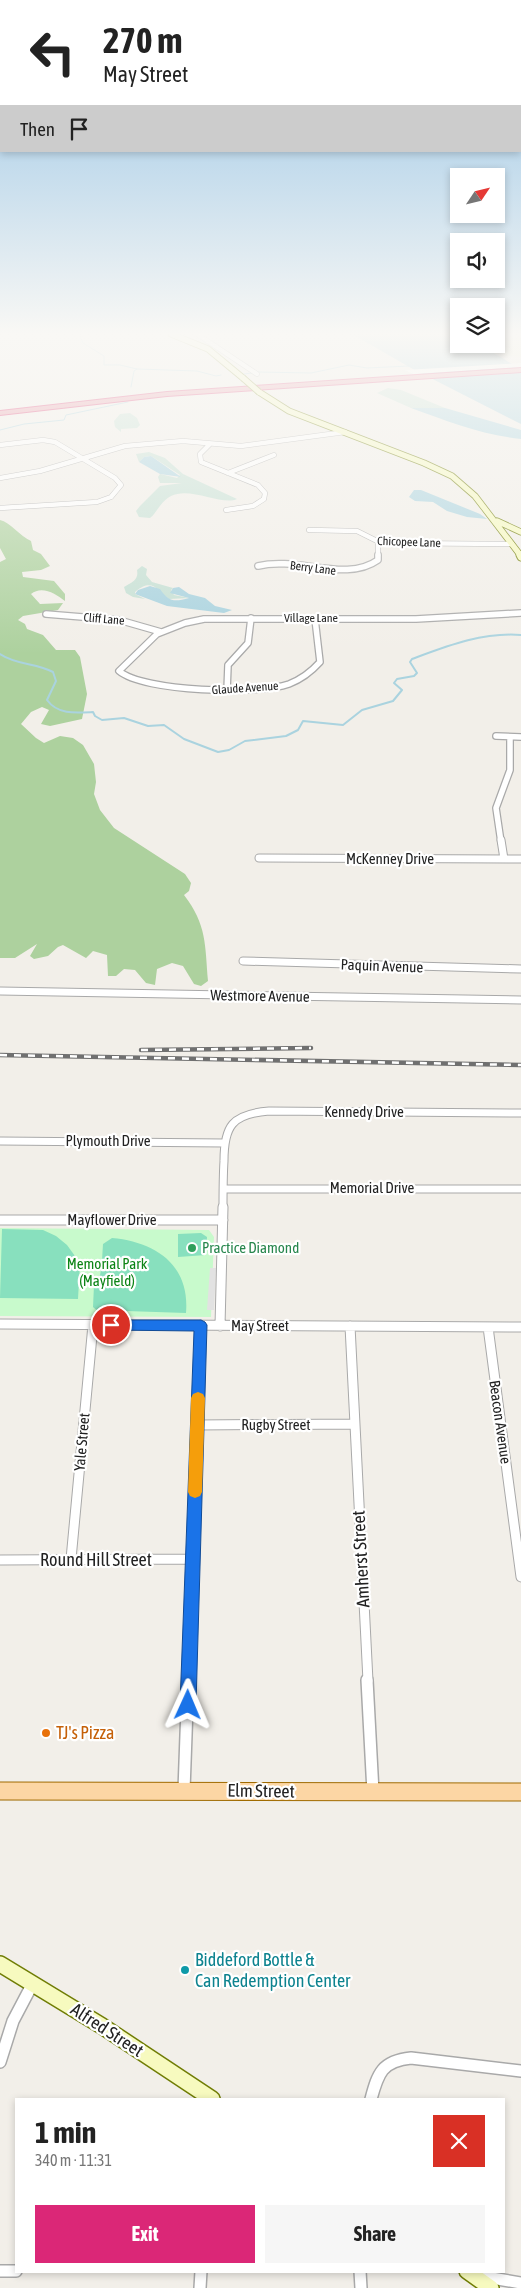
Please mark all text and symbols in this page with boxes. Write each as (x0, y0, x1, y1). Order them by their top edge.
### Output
icon: left (20, 20, 85, 85)
text: 270 m (103, 20, 182, 60)
text: May Street (103, 61, 188, 87)
icon: arrive (65, 115, 93, 143)
text: Then (20, 118, 55, 140)
north arrow (450, 168, 505, 222)
map controls (450, 168, 505, 353)
button: sound (450, 233, 505, 288)
button: layers (450, 298, 505, 353)
street label: Chicopee Lane (377, 534, 441, 550)
street label: Berry Lane (289, 558, 337, 578)
street label: Cliff Lane (83, 610, 125, 628)
street label: Village Lane (284, 611, 338, 625)
street label: Glaude Avenue (211, 679, 279, 697)
street label: McKenney Drive (346, 850, 434, 867)
street label: Paquin Avenue (340, 956, 424, 975)
street label: Westmore Avenue (210, 986, 310, 1005)
street label: Kennedy Drive (324, 1103, 404, 1120)
street label: Plymouth Drive (65, 1132, 151, 1149)
street label: Memorial Drive (330, 1179, 415, 1196)
street label: Mayflower Drive (67, 1211, 157, 1228)
place label: Practice Diamond (202, 1239, 299, 1256)
marker: Practice Diamond (186, 1242, 198, 1254)
park label: Memorial Park (Mayfield) (67, 1255, 148, 1289)
pin (90, 1304, 132, 1346)
icon: arrive (97, 1311, 125, 1339)
street label: May Street (231, 1317, 289, 1334)
street label: Beacon Avenue (486, 1379, 515, 1465)
street label: Yale Street (70, 1412, 93, 1472)
street label: Rugby Street (241, 1416, 311, 1433)
street label: Amherst Street (347, 1510, 374, 1608)
street label: Round Hill Street (40, 1549, 152, 1570)
position arrow (161, 1678, 213, 1730)
place label: TJ's Pizza (56, 1722, 114, 1743)
marker: TJ's Pizza (40, 1727, 52, 1739)
street label: Elm Street (227, 1779, 295, 1802)
place label: Biddeford Bottle & Can Redemption Center (195, 1949, 351, 1991)
marker: Biddeford Bottle & Can Redemption Center (179, 1964, 191, 1976)
street label: Alfred Street (67, 1998, 148, 2061)
text: 1 min (35, 2115, 96, 2149)
button: close (433, 2115, 485, 2167)
text: 340 m · 11:31 (35, 2151, 112, 2169)
button: Exit (35, 2205, 255, 2263)
button: Share (265, 2205, 485, 2263)

